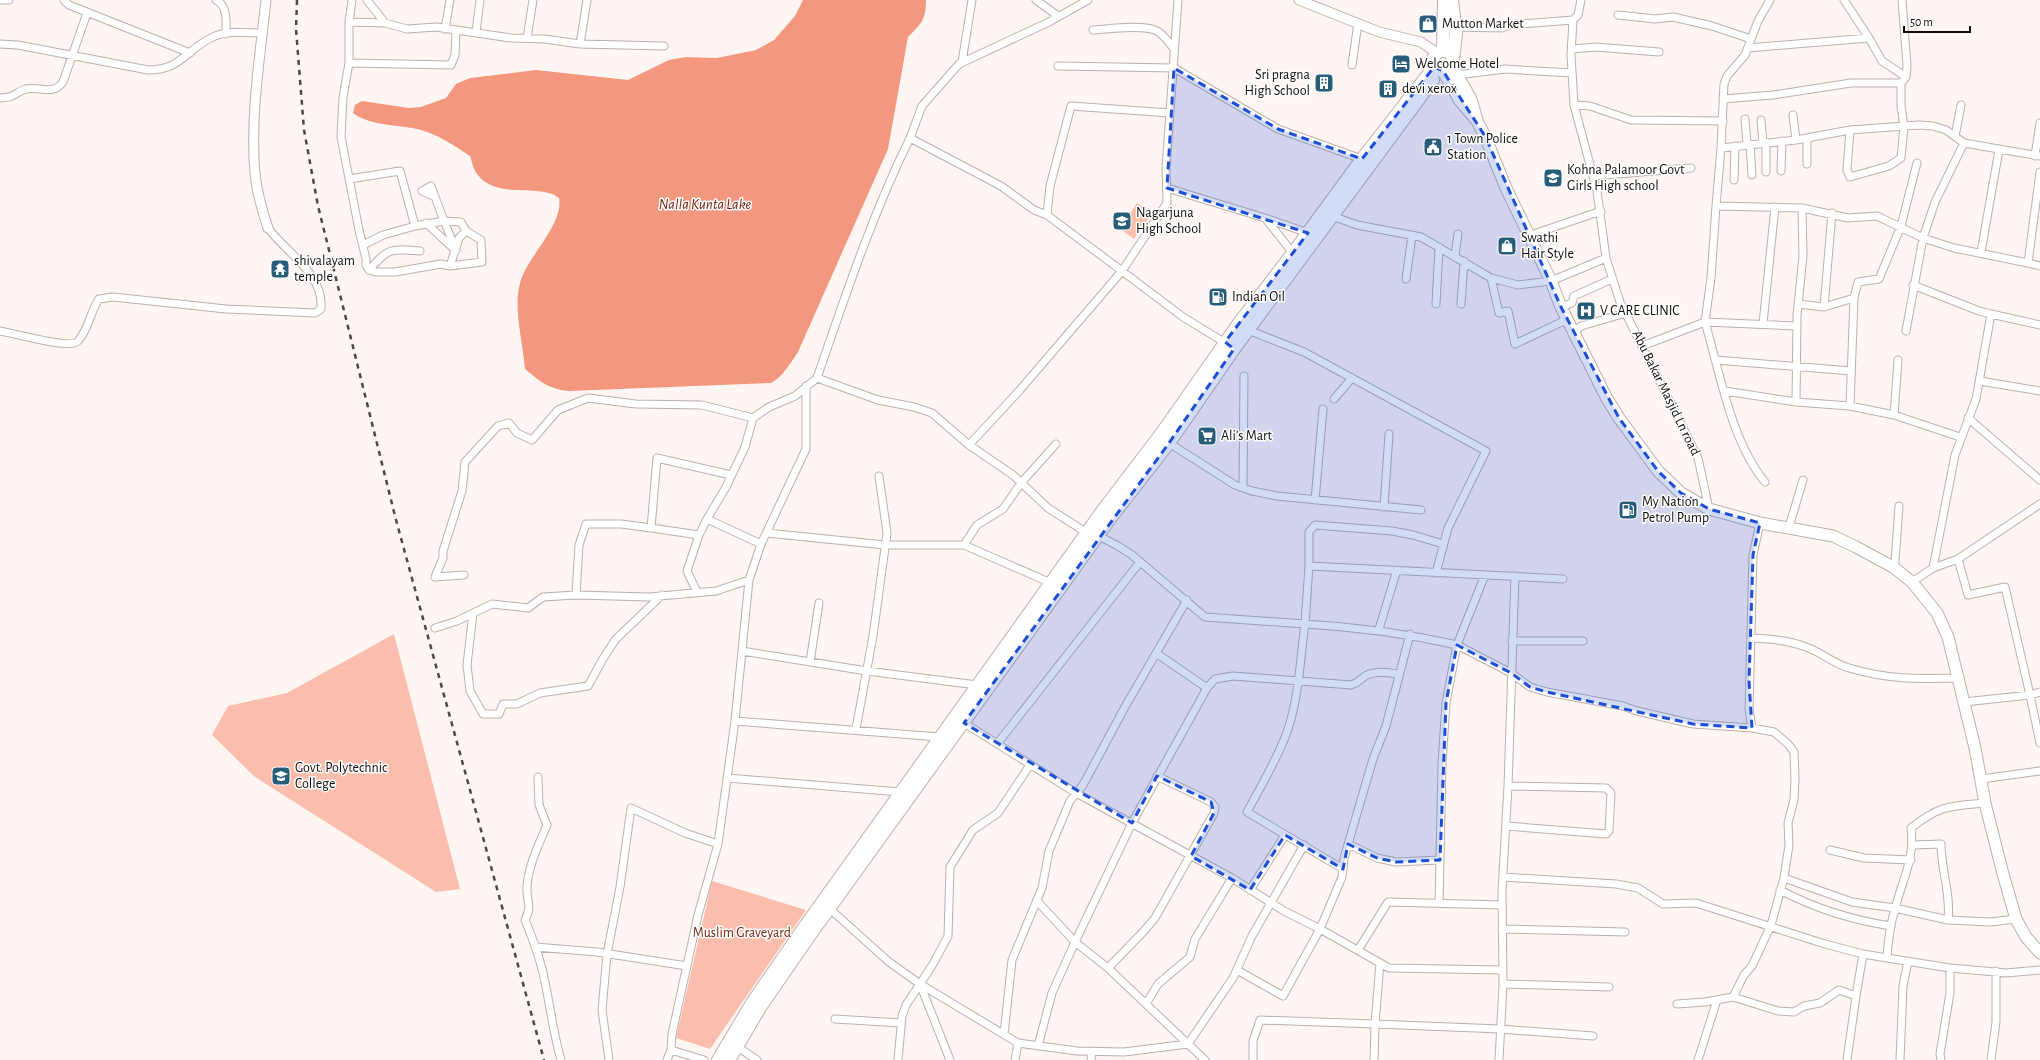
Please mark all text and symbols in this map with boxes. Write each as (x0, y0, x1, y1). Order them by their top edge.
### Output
scale bar (1904, 8, 1970, 34)
shop icon: Mutton Market (1417, 13, 1439, 35)
text: 50 m (1910, 16, 1933, 28)
place label: Mutton Market (1442, 17, 1524, 31)
hotel icon: Welcome Hotel (1390, 53, 1412, 75)
place label: Welcome Hotel (1415, 57, 1499, 71)
place label: Sri pragna High School (1244, 68, 1311, 98)
building icon: Sri pragna High School (1313, 72, 1335, 94)
building icon: devi xerox (1377, 78, 1399, 100)
place label: devi xerox (1402, 82, 1457, 96)
place label: 1 Town Police Station (1447, 132, 1518, 162)
public building icon: 1 Town Police Station (1422, 136, 1444, 158)
place label: Kohna Palamoor Govt Girls High school (1567, 163, 1685, 193)
school or university icon: Kohna Palamoor Govt Girls High school (1542, 167, 1564, 189)
water label: Nalla Kunta Lake (659, 197, 752, 212)
place label: Nagarjuna High School (1136, 206, 1202, 236)
school or university icon: Nagarjuna High School (1111, 210, 1133, 232)
place label: Swathi Hair Style (1521, 231, 1574, 261)
shop icon: Swathi Hair Style (1496, 235, 1518, 257)
place label: shivalayam temple (294, 254, 355, 284)
temple icon: shivalayam temple (269, 258, 291, 280)
fuel station icon: Indian Oil (1207, 286, 1229, 308)
place label: Indian Oil (1232, 290, 1285, 304)
hospital icon: V CARE CLINIC (1575, 300, 1597, 322)
place label: V CARE CLINIC (1600, 304, 1680, 318)
street label: Abu Bakar Masjid Ln road (1630, 328, 1702, 458)
supermarket icon: Ali’s Mart (1196, 425, 1218, 447)
place label: Ali’s Mart (1221, 429, 1273, 443)
place label: My Nation Petrol Pump (1642, 495, 1709, 525)
fuel station icon: My Nation Petrol Pump (1617, 499, 1639, 521)
place label: Govt. Polytechnic College (295, 761, 388, 791)
school or university icon: Govt. Polytechnic College (270, 765, 292, 787)
park label: Muslim Graveyard (693, 926, 791, 940)

